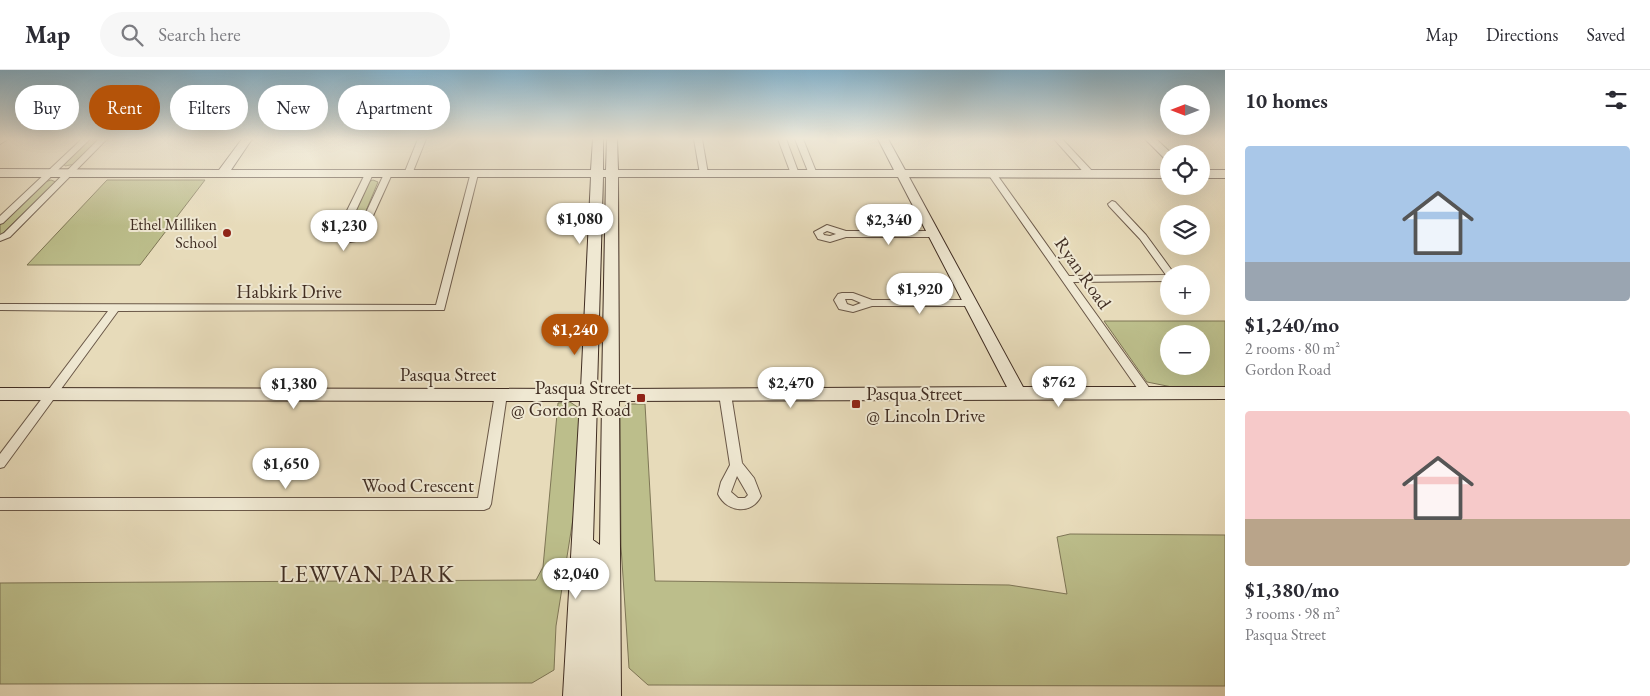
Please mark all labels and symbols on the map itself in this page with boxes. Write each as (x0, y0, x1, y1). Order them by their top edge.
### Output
north arrow (1160, 85, 1210, 135)
pin: $1,080 (539, 202, 621, 245)
pin: $2,340 (848, 204, 930, 246)
pin: $1,230 (303, 210, 385, 252)
place label: Ethel Milliken School (130, 214, 218, 253)
marker: Ethel Milliken School (221, 227, 233, 239)
street label: Ryan Road (1049, 232, 1117, 314)
pin: $1,920 (879, 272, 961, 315)
street label: Habkirk Drive (236, 279, 342, 304)
pin: $1,240 (534, 314, 616, 356)
street label: Pasqua Street (400, 362, 496, 387)
pin: $2,470 (750, 366, 832, 409)
pin: $762 (1029, 366, 1089, 408)
pin: $1,380 (253, 368, 335, 410)
place label: Pasqua Street @ Gordon Road (511, 375, 631, 422)
place label: Pasqua Street @ Lincoln Drive (866, 381, 985, 428)
marker: Pasqua Street @ Gordon Road (635, 392, 647, 404)
marker: Pasqua Street @ Lincoln Drive (850, 398, 862, 410)
pin: $1,650 (245, 448, 327, 490)
street label: Wood Crescent (362, 473, 474, 498)
district label: LEWVAN PARK (279, 558, 455, 589)
pin: $2,040 (535, 558, 617, 600)

